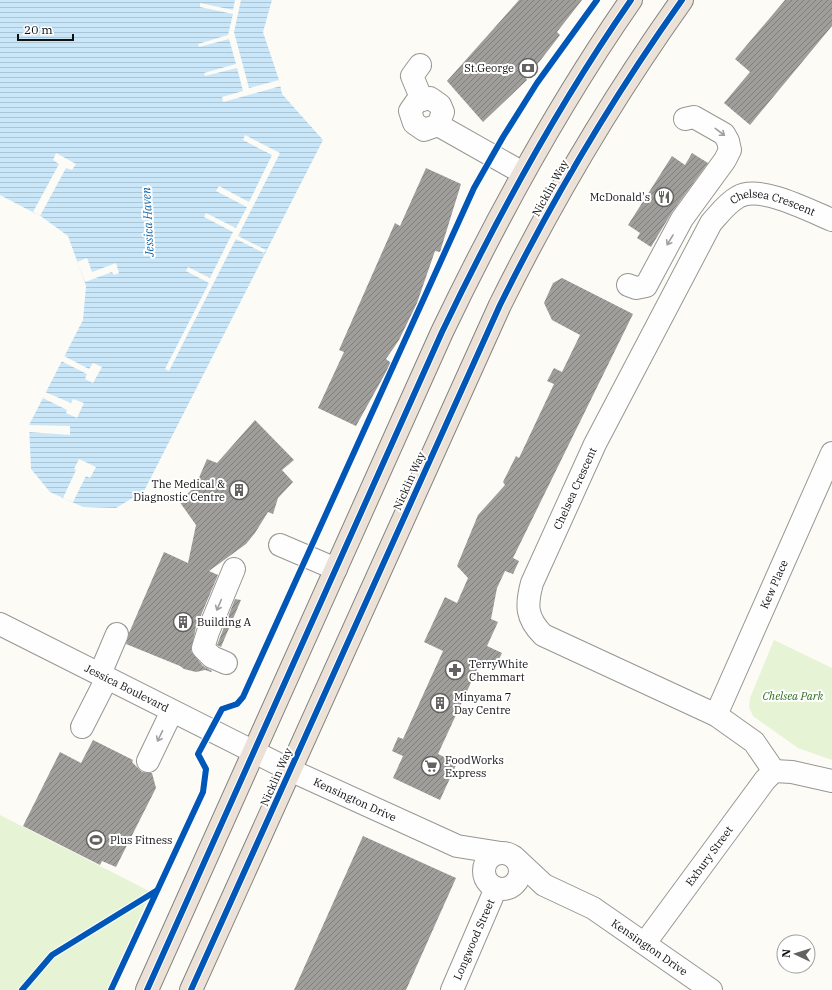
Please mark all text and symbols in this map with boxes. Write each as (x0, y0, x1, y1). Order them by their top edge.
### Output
scale bar (18, 16, 73, 42)
text: 20 m (24, 22, 53, 37)
bank icon: St.George (517, 57, 539, 79)
place label: St.George (464, 61, 514, 75)
one-way arrow (714, 128, 725, 136)
street label: Nicklin Way (529, 157, 571, 219)
restaurant icon: McDonald's (653, 186, 675, 208)
street label: Chelsea Crescent (727, 186, 818, 219)
water label: Jessica Haven (138, 187, 157, 258)
place label: McDonald's (590, 190, 650, 204)
one-way arrow (665, 234, 673, 246)
street label: Chelsea Crescent (550, 445, 600, 532)
street label: Nicklin Way (390, 450, 428, 512)
place label: The Medical & Diagnostic Centre (133, 477, 225, 504)
building icon: The Medical & Diagnostic Centre (228, 479, 250, 501)
street label: Kew Place (757, 557, 791, 611)
one-way arrow (215, 599, 222, 611)
building icon: Building A (172, 611, 194, 633)
place label: Building A (197, 615, 252, 629)
place label: TerryWhite Chemmart (469, 657, 528, 684)
pharmacy icon: TerryWhite Chemmart (444, 659, 466, 681)
street label: Jessica Boulevard (83, 661, 171, 715)
park label: Chelsea Park (763, 689, 824, 703)
place label: Minyama 7 Day Centre (454, 690, 511, 717)
building icon: Minyama 7 Day Centre (429, 692, 451, 714)
one-way arrow (156, 730, 163, 742)
street label: Nicklin Way (257, 746, 295, 808)
place label: FoodWorks Express (445, 753, 504, 780)
supermarket icon: FoodWorks Express (420, 755, 442, 777)
street label: Kensington Drive (311, 775, 399, 825)
street label: Exbury Street (682, 823, 736, 889)
sports icon: Plus Fitness (85, 829, 107, 851)
place label: Plus Fitness (110, 833, 172, 847)
street label: Longwood Street (450, 897, 498, 982)
street label: Kensington Drive (609, 916, 690, 979)
north arrow (776, 934, 816, 974)
text: N (779, 948, 793, 958)

